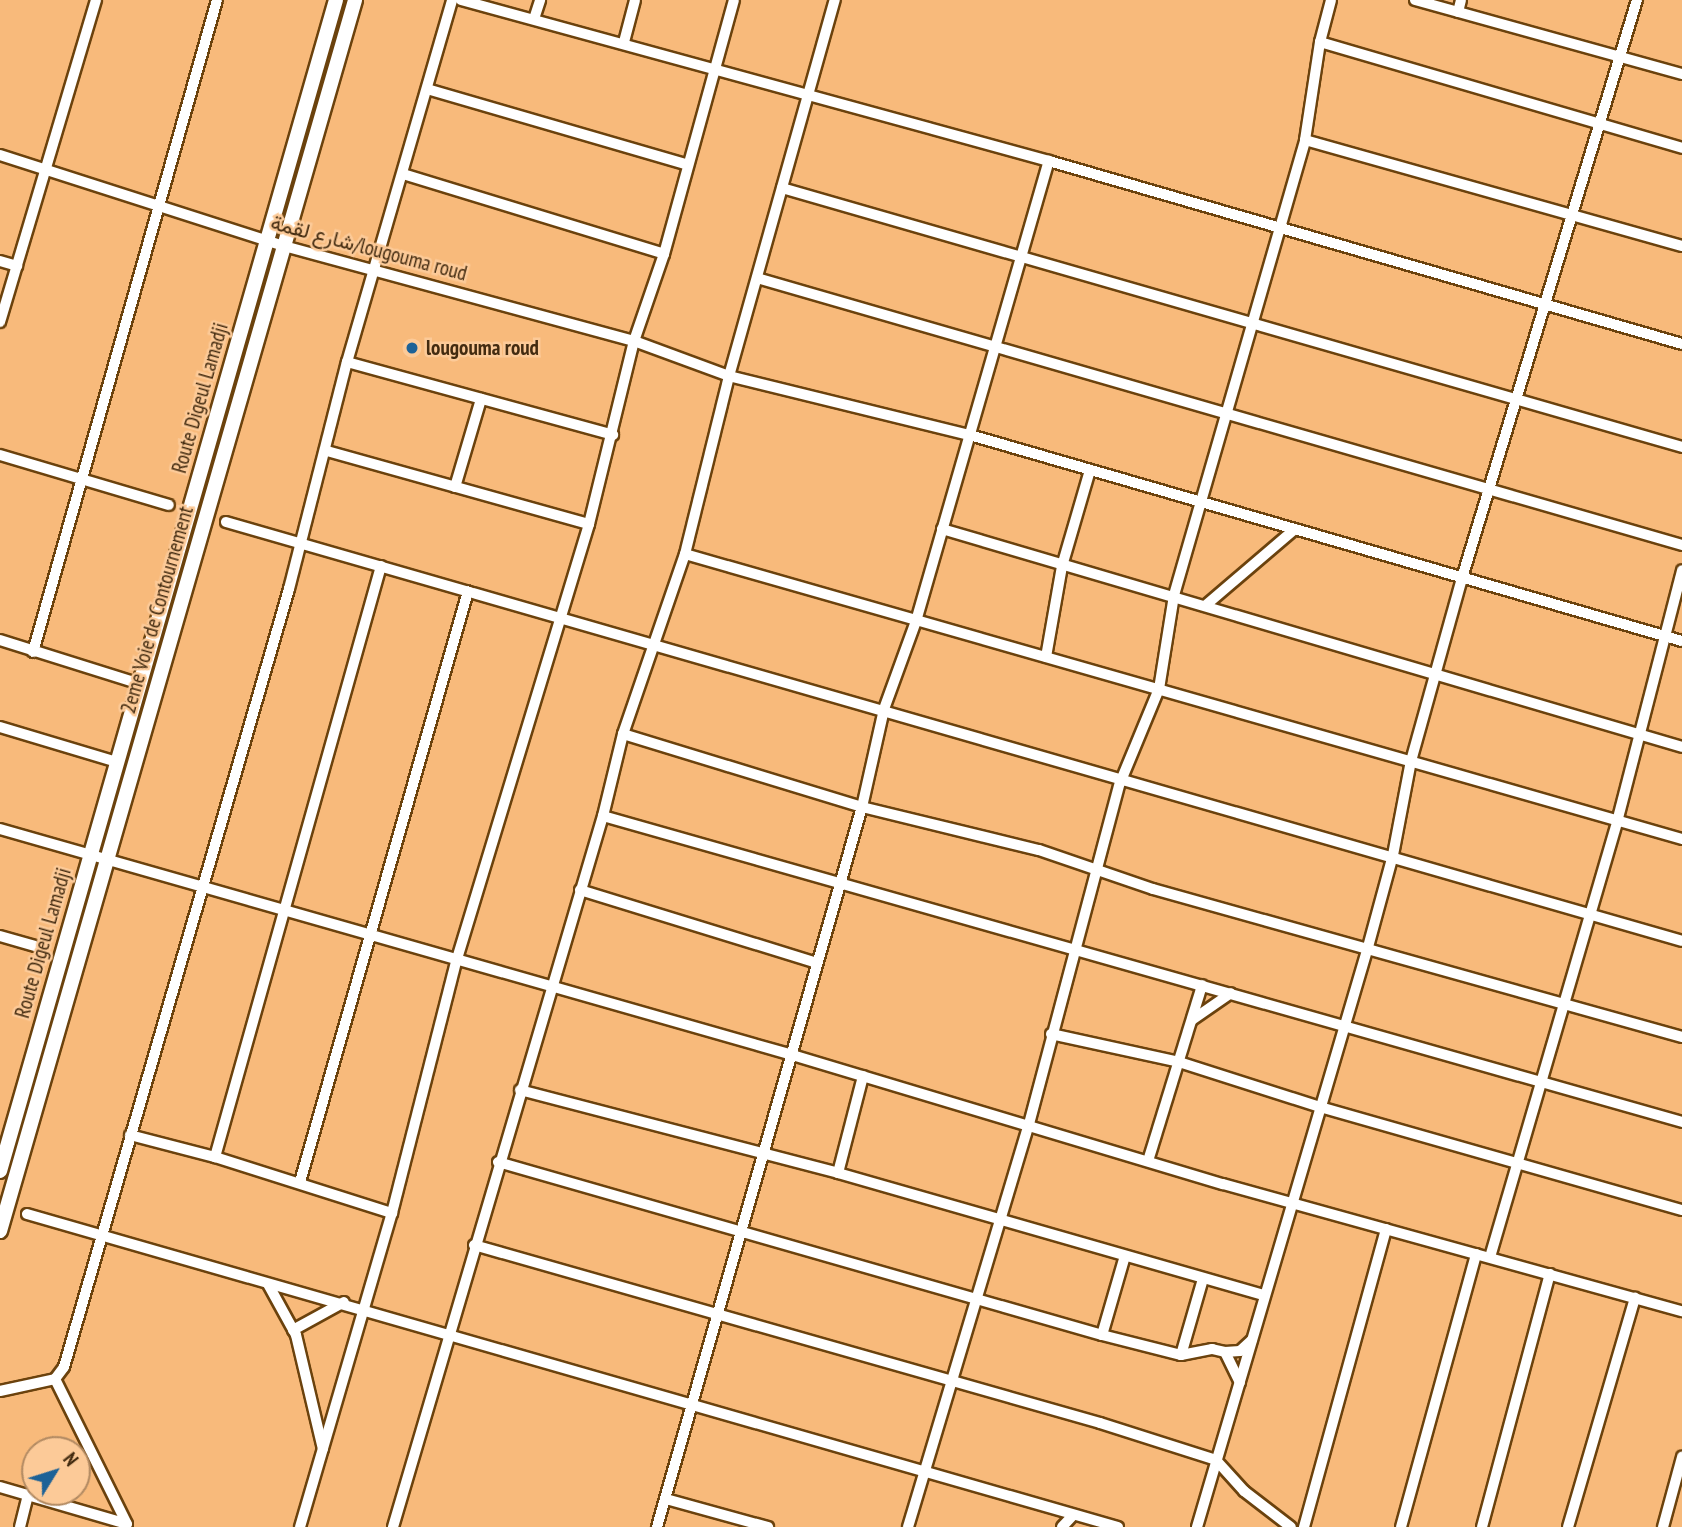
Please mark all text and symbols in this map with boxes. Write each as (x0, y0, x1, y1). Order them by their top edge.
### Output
street label: شارع لقمة/lougouma roud (268, 210, 470, 286)
street label: Route Digeul Lamadji (167, 320, 233, 476)
place label: lougouma roud (426, 335, 539, 361)
marker: lougouma roud (404, 340, 420, 356)
street label: 2eme Voie de Contournement (115, 503, 199, 717)
street label: Route Digeul Lamadji (10, 865, 76, 1021)
north arrow (21, 1436, 91, 1506)
text: N (58, 1448, 84, 1471)

